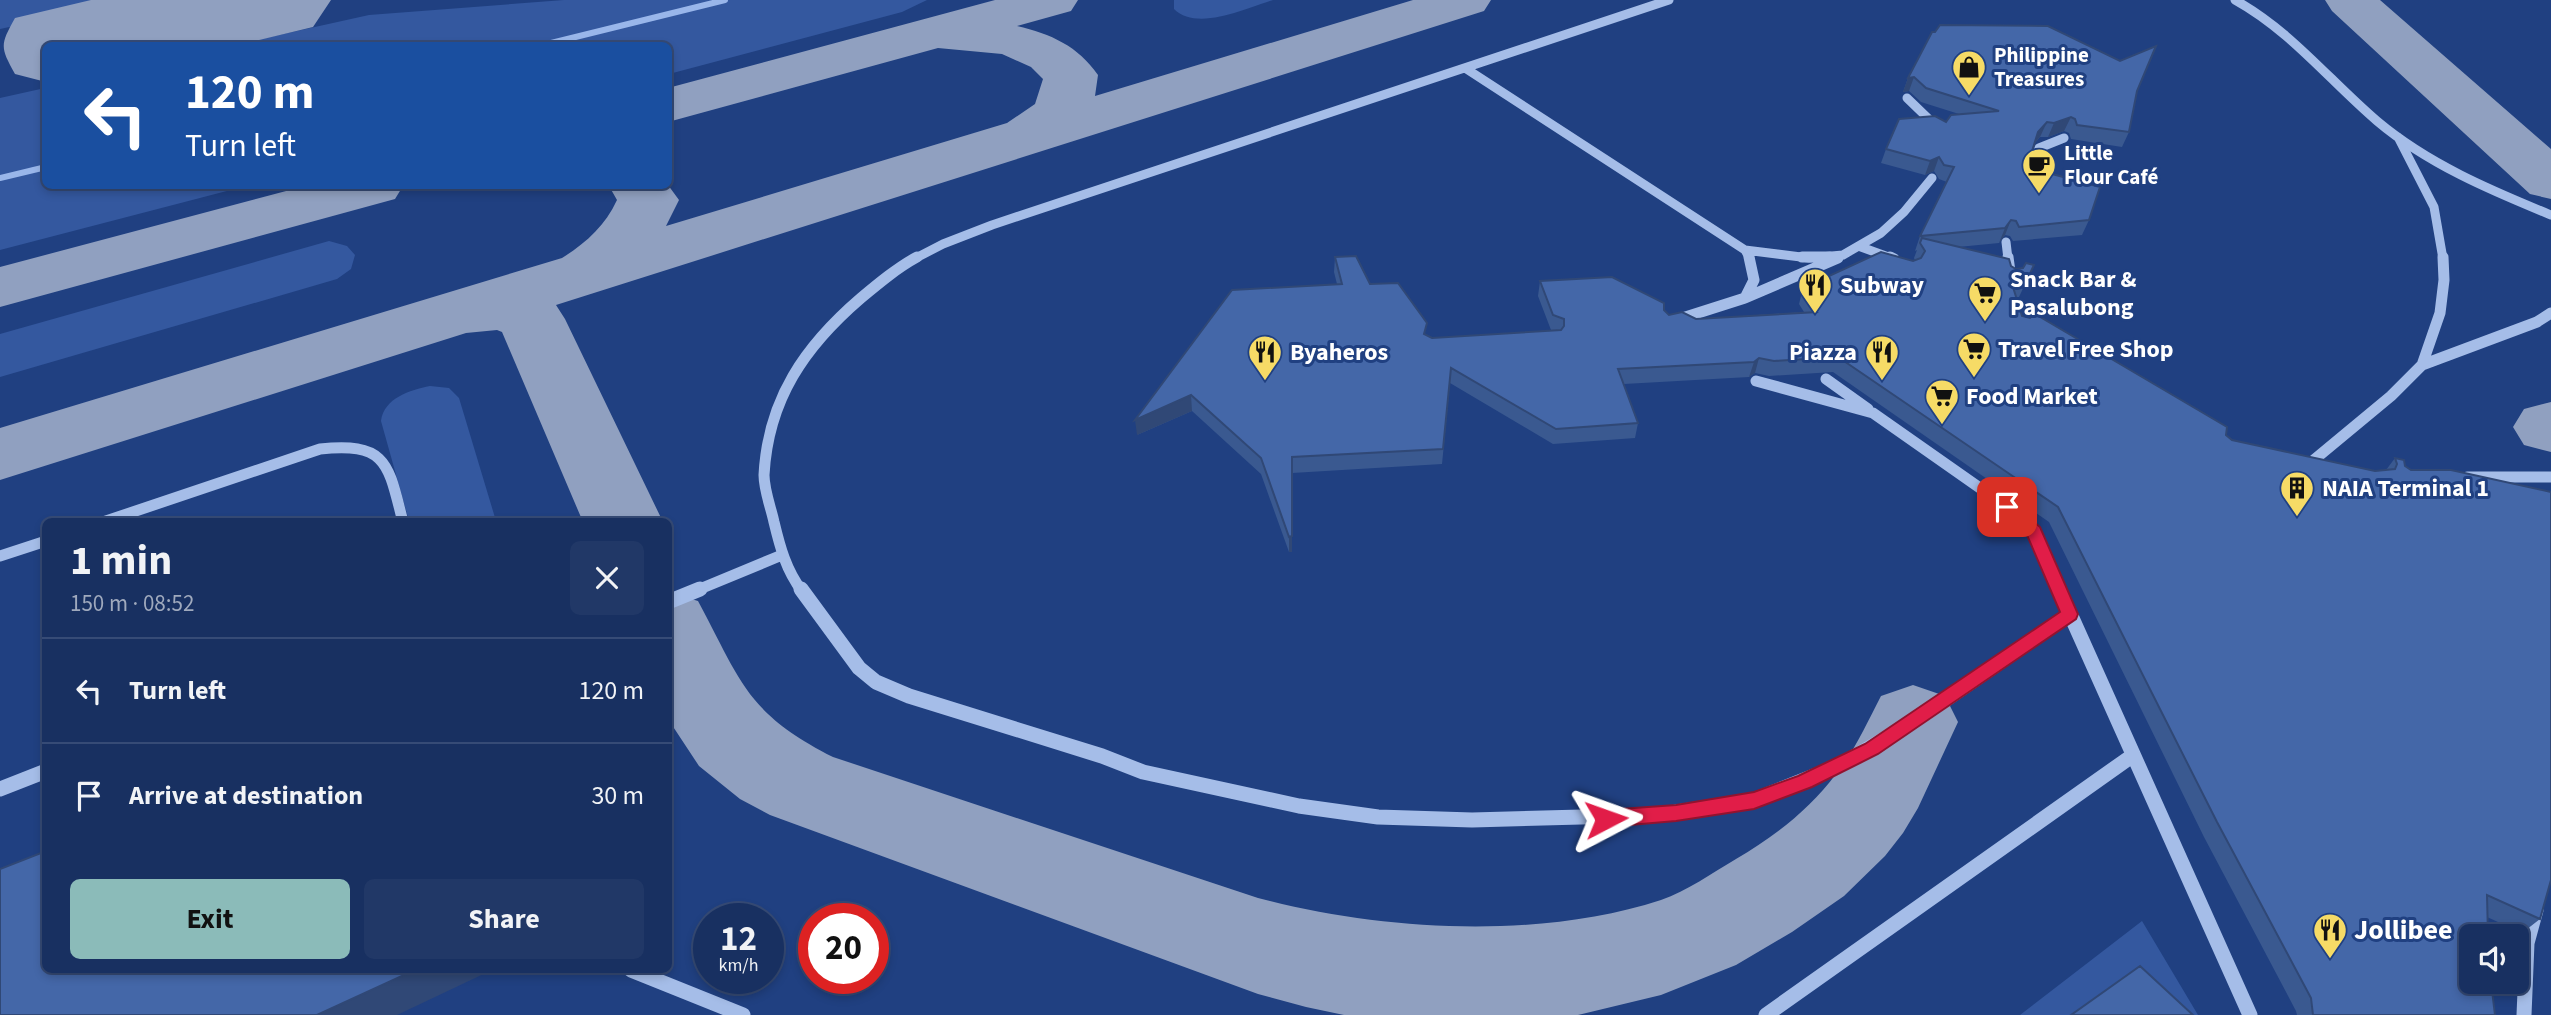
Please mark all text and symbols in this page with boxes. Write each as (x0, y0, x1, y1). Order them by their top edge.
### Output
place label: Philippine Treasures (1994, 40, 2089, 94)
shop icon: Philippine Treasures (1950, 48, 1988, 97)
text: 120 m (185, 58, 314, 128)
icon: left (70, 70, 161, 161)
text: Turn left (185, 123, 296, 169)
place label: Little Flour Café (2064, 138, 2158, 192)
cafe icon: Little Flour Café (2020, 146, 2058, 195)
place label: Snack Bar & Pasalubong (2010, 262, 2136, 325)
restaurant icon: Subway (1796, 266, 1834, 315)
place label: Subway (1840, 268, 1925, 303)
supermarket icon: Snack Bar & Pasalubong (1966, 274, 2004, 323)
supermarket icon: Travel Free Shop (1955, 330, 1993, 379)
place label: Travel Free Shop (1998, 332, 2174, 367)
restaurant icon: Byaheros (1246, 333, 1284, 382)
restaurant icon: Piazza (1863, 333, 1901, 382)
place label: Byaheros (1290, 335, 1388, 370)
place label: Piazza (1789, 335, 1857, 370)
supermarket icon: Food Market (1923, 377, 1961, 426)
place label: Food Market (1966, 379, 2098, 414)
building icon: NAIA Terminal 1 (2278, 469, 2316, 518)
place label: NAIA Terminal 1 (2322, 471, 2489, 506)
pin (1977, 477, 2037, 537)
icon: arrive (1988, 488, 2026, 526)
text: 1 min (70, 531, 172, 591)
button: close (570, 541, 644, 615)
text: 150 m · 08:52 (70, 587, 194, 620)
icon: left (70, 672, 108, 710)
text: Turn left (129, 672, 226, 709)
text: 120 m (578, 672, 644, 709)
icon: arrive (70, 777, 108, 815)
text: Arrive at destination (129, 777, 363, 814)
text: 30 m (591, 777, 644, 814)
position arrow (1569, 782, 1643, 856)
button: Exit (70, 879, 350, 959)
button: Share (364, 879, 644, 959)
speed limit sign: 20 (798, 903, 889, 994)
place label: Jollibee (2354, 910, 2453, 950)
restaurant icon: Jollibee (2311, 911, 2349, 960)
text: 12 (720, 914, 757, 964)
map controls (2459, 924, 2529, 994)
button: sound (2459, 924, 2529, 994)
text: km/h (719, 953, 758, 978)

